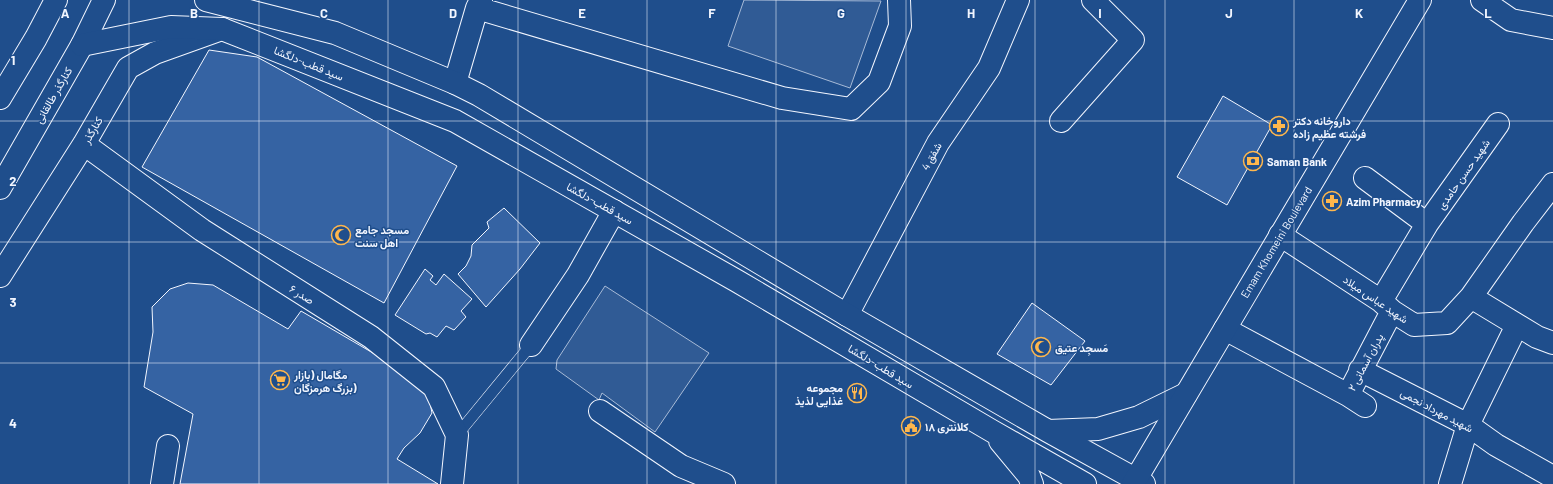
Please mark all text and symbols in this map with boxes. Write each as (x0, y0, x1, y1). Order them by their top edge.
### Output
text: A (61, 5, 70, 21)
text: B (190, 5, 198, 21)
text: C (320, 5, 328, 21)
text: D (449, 5, 457, 21)
text: E (578, 5, 586, 21)
text: F (708, 5, 716, 21)
text: G (837, 5, 845, 21)
text: H (967, 5, 975, 21)
text: I (1098, 5, 1102, 21)
text: J (1225, 5, 1233, 21)
text: K (1355, 5, 1363, 21)
text: L (1484, 5, 1492, 21)
street label: سید قطب-دلگشا (272, 43, 346, 84)
text: 1 (11, 52, 15, 68)
street label: کنارگذر طالقانی (32, 64, 75, 126)
street label: کنارگذر (79, 114, 106, 147)
place label: داروخانه دکتر فرشته عظیم زاده (1292, 114, 1366, 142)
pharmacy icon: داروخانه دکتر فرشته عظیم زاده (1268, 115, 1290, 137)
street label: شهید حسن حامدی (1434, 136, 1493, 212)
street label: شفق 4 (918, 139, 945, 173)
bank icon: Saman Bank (1242, 150, 1264, 172)
place label: Saman Bank (1267, 155, 1327, 168)
text: 2 (9, 173, 17, 189)
street label: سید قطب-دلگشا (564, 179, 636, 228)
street label: Emam Khomeini Boulevard (1238, 184, 1314, 300)
pharmacy icon: Azim Pharmacy (1321, 190, 1343, 212)
place label: Azim Pharmacy (1346, 195, 1422, 208)
place label: مسجد جامع اهل سنت (355, 223, 409, 250)
mosque icon: مسجد جامع اهل سنت (330, 224, 352, 246)
street label: شهید عباس میلاد (1340, 272, 1411, 327)
street label: صدر ۶ (287, 281, 317, 307)
text: 3 (9, 294, 17, 310)
street label: پدران آسمانی ۲ (1344, 331, 1387, 394)
mosque icon: مَسجِد عتیق (1030, 336, 1052, 358)
street label: سید قطب-دلگشا (845, 341, 916, 392)
place label: مَسجِد عتیق (1055, 341, 1108, 356)
place label: مگامال (بازار بزرگ هرمزگان) (293, 368, 357, 395)
supermarket icon: مگامال (بازار بزرگ هرمزگان) (269, 369, 291, 391)
place label: مجموعه غذایی لذیذ (795, 381, 843, 408)
restaurant icon: مجموعه غذایی لذیذ (846, 382, 868, 404)
street label: شهید مهرداد نجمی (1398, 385, 1476, 436)
text: 4 (9, 415, 17, 431)
public building icon: کلانتری ۱۸ (900, 415, 922, 437)
place label: کلانتری ۱۸ (925, 420, 969, 434)

